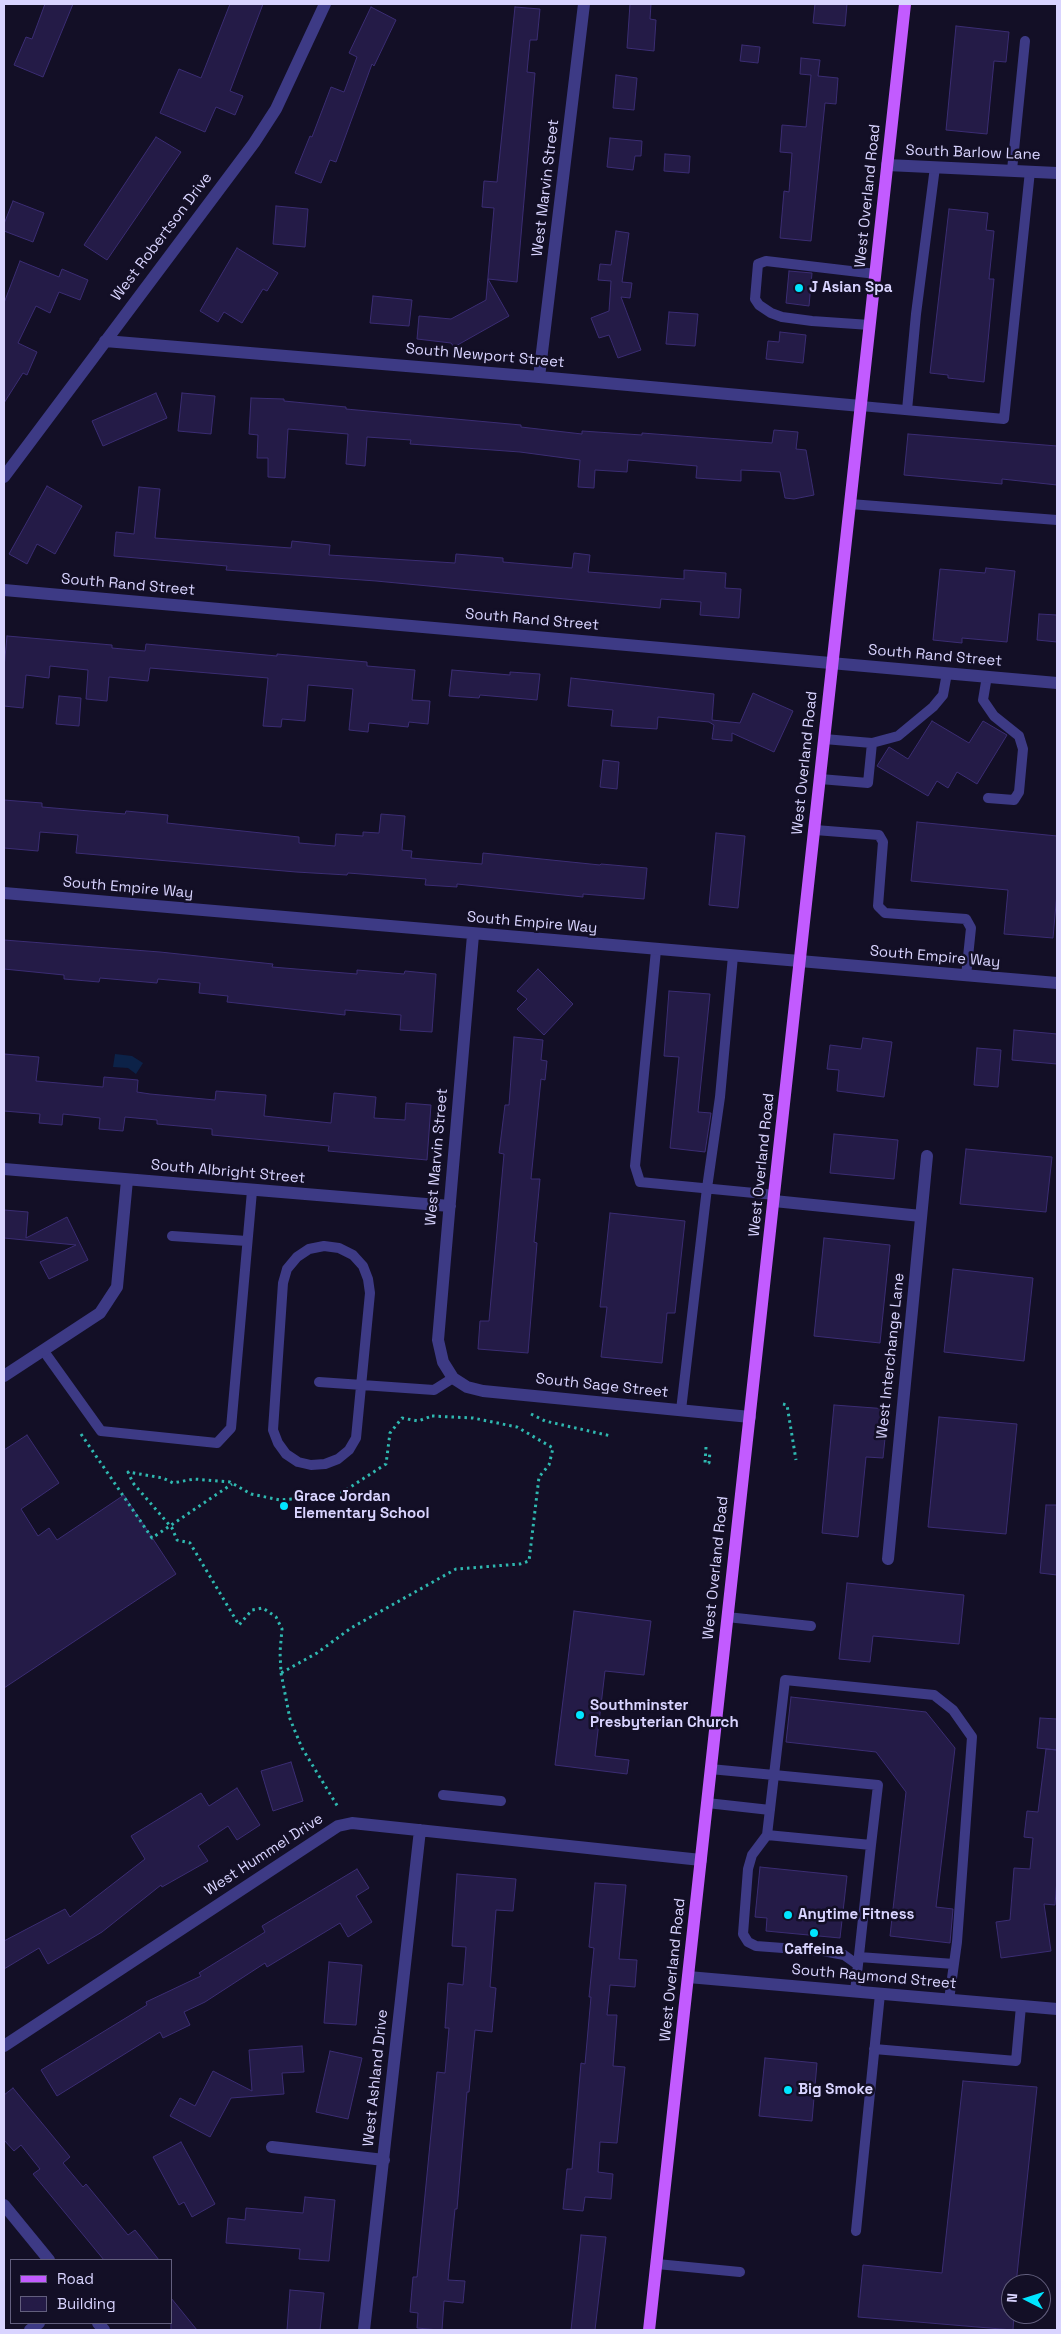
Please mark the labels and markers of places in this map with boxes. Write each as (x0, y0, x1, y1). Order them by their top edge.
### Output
place label: J Asian Spa (809, 279, 892, 297)
marker: J Asian Spa (793, 282, 805, 294)
place label: Grace Jordan Elementary School (294, 1488, 429, 1523)
marker: Grace Jordan Elementary School (278, 1500, 290, 1512)
place label: Southminster Presbyterian Church (590, 1697, 739, 1732)
marker: Southminster Presbyterian Church (574, 1709, 586, 1721)
place label: Anytime Fitness (798, 1906, 914, 1924)
marker: Anytime Fitness (782, 1909, 794, 1921)
marker: Caffeina (808, 1927, 820, 1939)
place label: Caffeina (784, 1941, 844, 1959)
place label: Big Smoke (798, 2081, 873, 2099)
marker: Big Smoke (782, 2084, 794, 2096)

